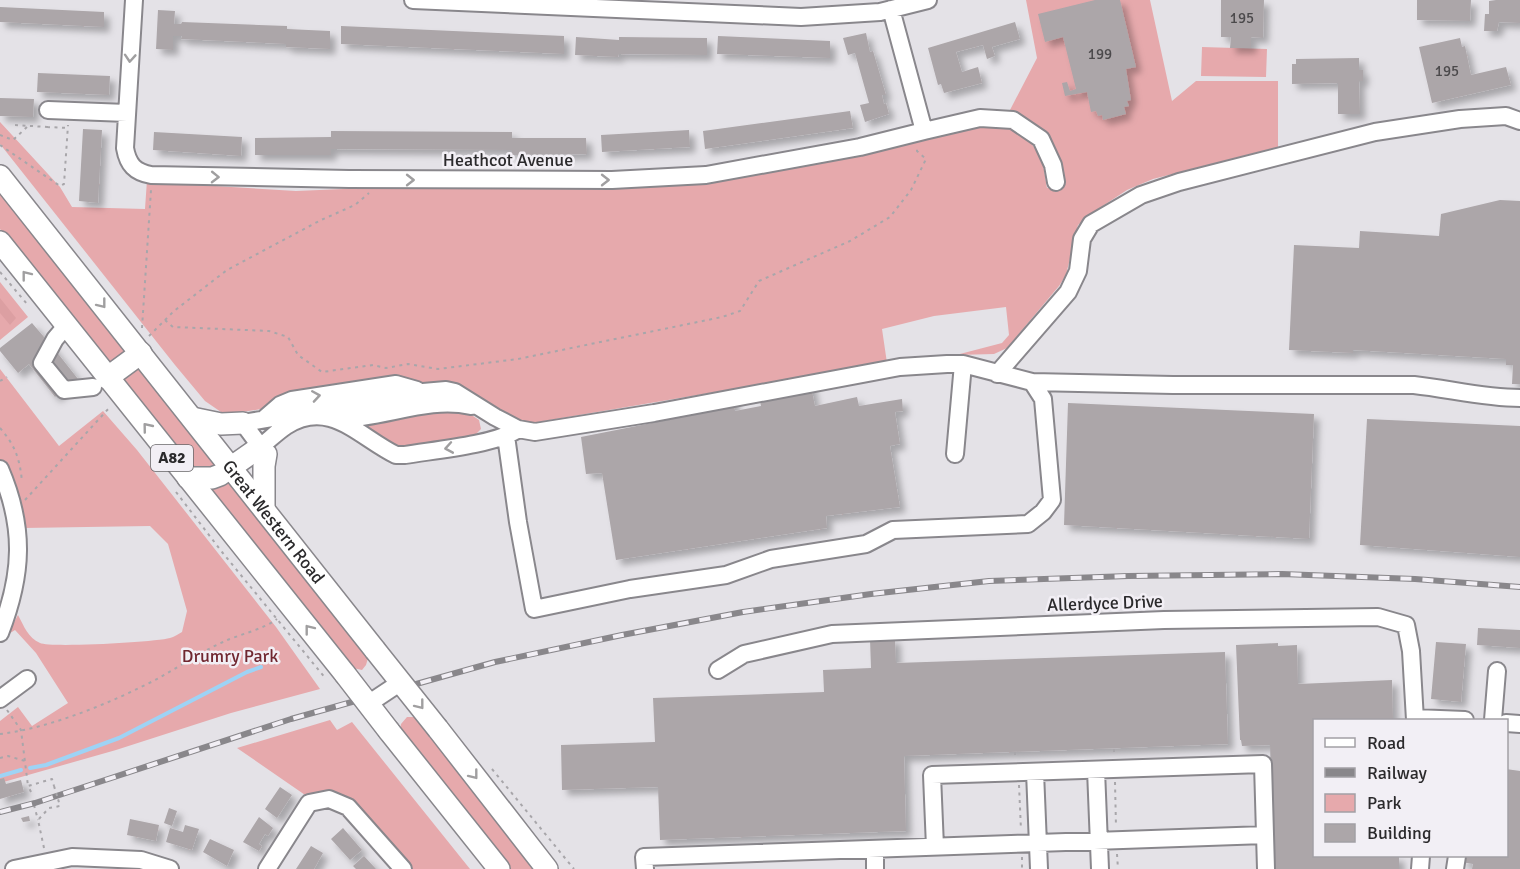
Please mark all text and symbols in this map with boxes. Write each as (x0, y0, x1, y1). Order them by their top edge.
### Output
house number: 195 (1230, 9, 1254, 27)
house number: 199 (1088, 45, 1112, 63)
one-way arrow (124, 54, 137, 63)
house number: 195 (1435, 62, 1459, 80)
street label: Heathcot Avenue (443, 149, 573, 171)
one-way arrow (210, 171, 219, 183)
one-way arrow (405, 174, 414, 186)
one-way arrow (600, 174, 609, 186)
one-way arrow (22, 271, 33, 282)
one-way arrow (94, 297, 105, 308)
one-way arrow (312, 391, 321, 403)
one-way arrow (143, 423, 154, 434)
one-way arrow (444, 441, 453, 453)
road number: A82 (151, 445, 193, 471)
street label: Great Western Road (218, 456, 329, 588)
street label: Allerdyce Drive (1047, 590, 1163, 616)
one-way arrow (305, 624, 316, 635)
park label: Drumry Park (182, 645, 278, 667)
one-way arrow (412, 699, 423, 710)
legend (1313, 719, 1508, 857)
text: Road (1367, 732, 1406, 754)
text: Railway (1367, 762, 1428, 784)
one-way arrow (467, 768, 478, 779)
text: Park (1367, 792, 1402, 814)
text: Building (1367, 822, 1431, 844)

